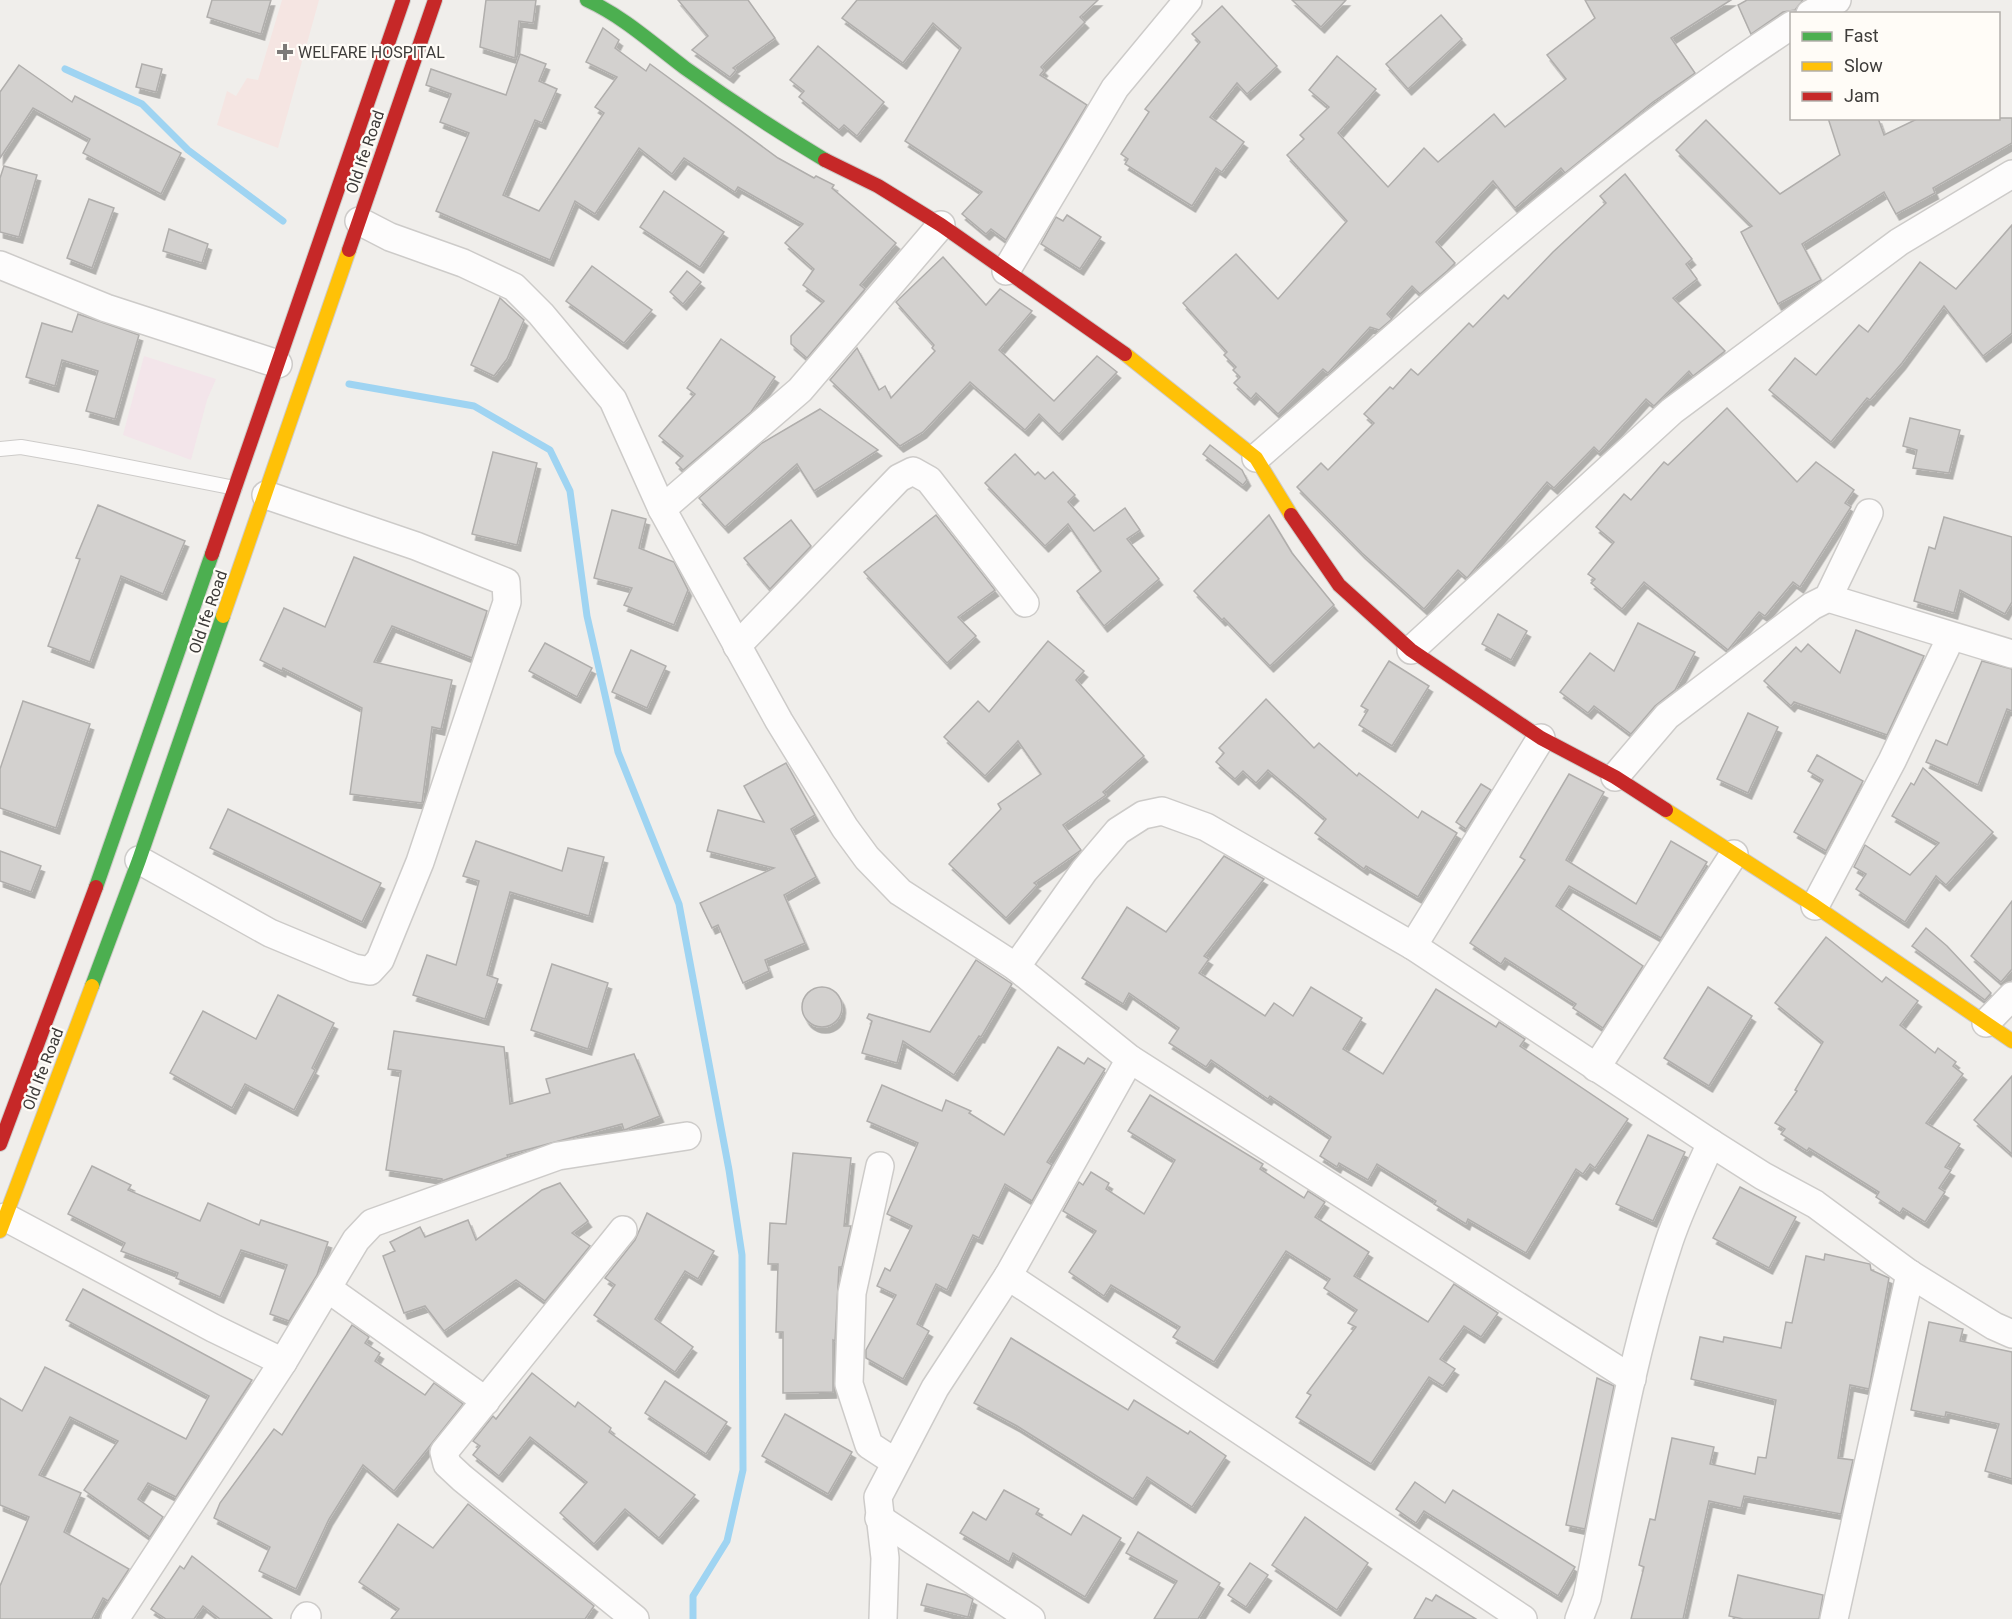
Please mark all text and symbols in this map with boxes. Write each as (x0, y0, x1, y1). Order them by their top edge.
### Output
legend (1790, 12, 2000, 120)
text: Fast (1844, 25, 1879, 46)
marker: WELFARE HOSPITAL (276, 43, 294, 61)
place label: WELFARE HOSPITAL (298, 43, 445, 62)
text: Slow (1844, 55, 1883, 76)
text: Jam (1844, 85, 1880, 106)
street label: Old Ife Road (342, 108, 388, 196)
street label: Old Ife Road (185, 568, 231, 656)
street label: Old Ife Road (19, 1025, 67, 1113)

